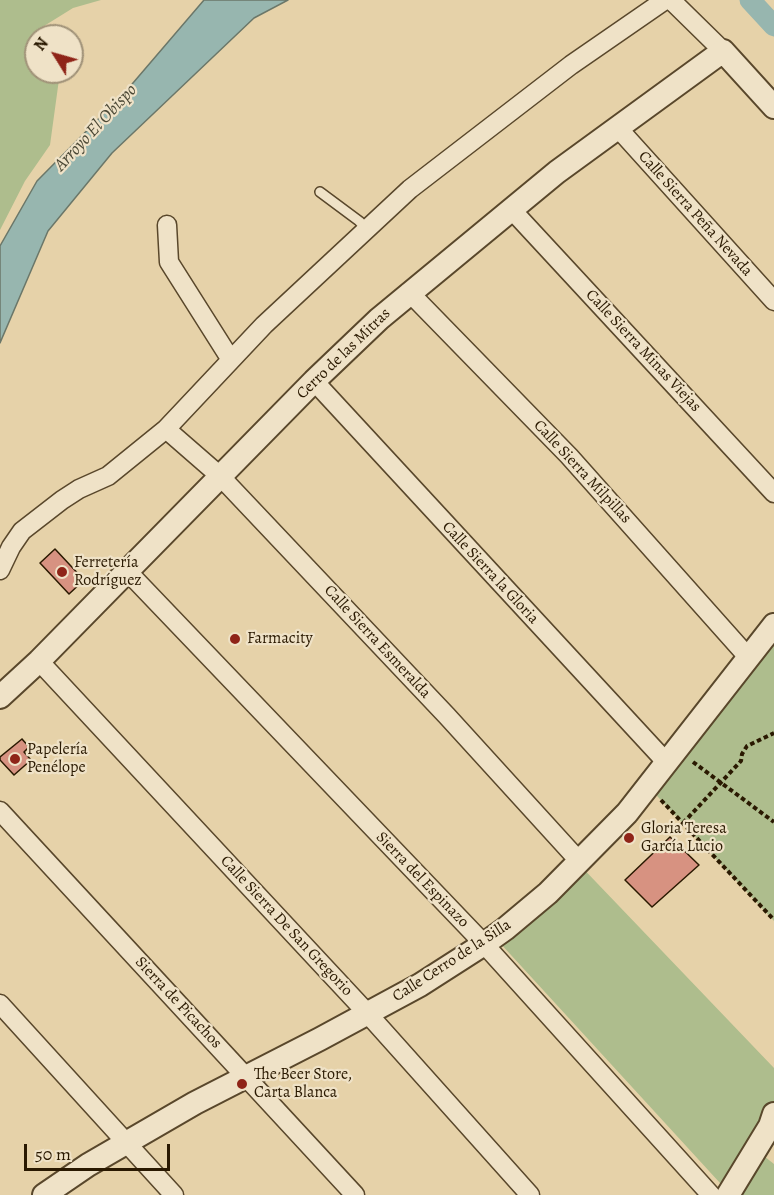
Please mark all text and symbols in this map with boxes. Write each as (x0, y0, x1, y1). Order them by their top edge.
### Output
north arrow (24, 24, 84, 84)
text: N (29, 33, 54, 56)
water label: Arroyo El Obispo (50, 80, 142, 176)
street label: Calle Sierra Peña Nevada (634, 147, 756, 281)
street label: Calle Sierra Minas Viejas (581, 286, 705, 416)
street label: Cerro de las Mitras (293, 304, 395, 404)
street label: Calle Sierra Milpillas (529, 416, 635, 528)
street label: Calle Sierra la Gloria (438, 518, 542, 628)
place label: Ferretería Rodríguez (74, 553, 142, 591)
marker: Ferretería Rodríguez (55, 565, 69, 579)
street label: Calle Sierra Esmeralda (319, 581, 435, 703)
place label: Farmacity (247, 629, 313, 649)
marker: Farmacity (228, 632, 242, 646)
place label: Papelería Penélope (27, 740, 88, 778)
marker: Papelería Penélope (8, 752, 22, 766)
place label: Gloria Teresa García Lucio (641, 819, 727, 857)
street label: Sierra del Espinazo (371, 828, 473, 932)
marker: Gloria Teresa García Lucio (622, 831, 636, 845)
street label: Calle Sierra De San Gregorio (216, 852, 356, 1000)
street label: Calle Cerro de la Silla (389, 916, 515, 1006)
street label: Sierra de Picachos (131, 953, 225, 1053)
place label: The Beer Store, Carta Blanca (254, 1065, 352, 1103)
marker: The Beer Store, Carta Blanca (235, 1077, 249, 1091)
scale bar (27, 1132, 172, 1170)
text: 50 m (35, 1142, 71, 1166)

